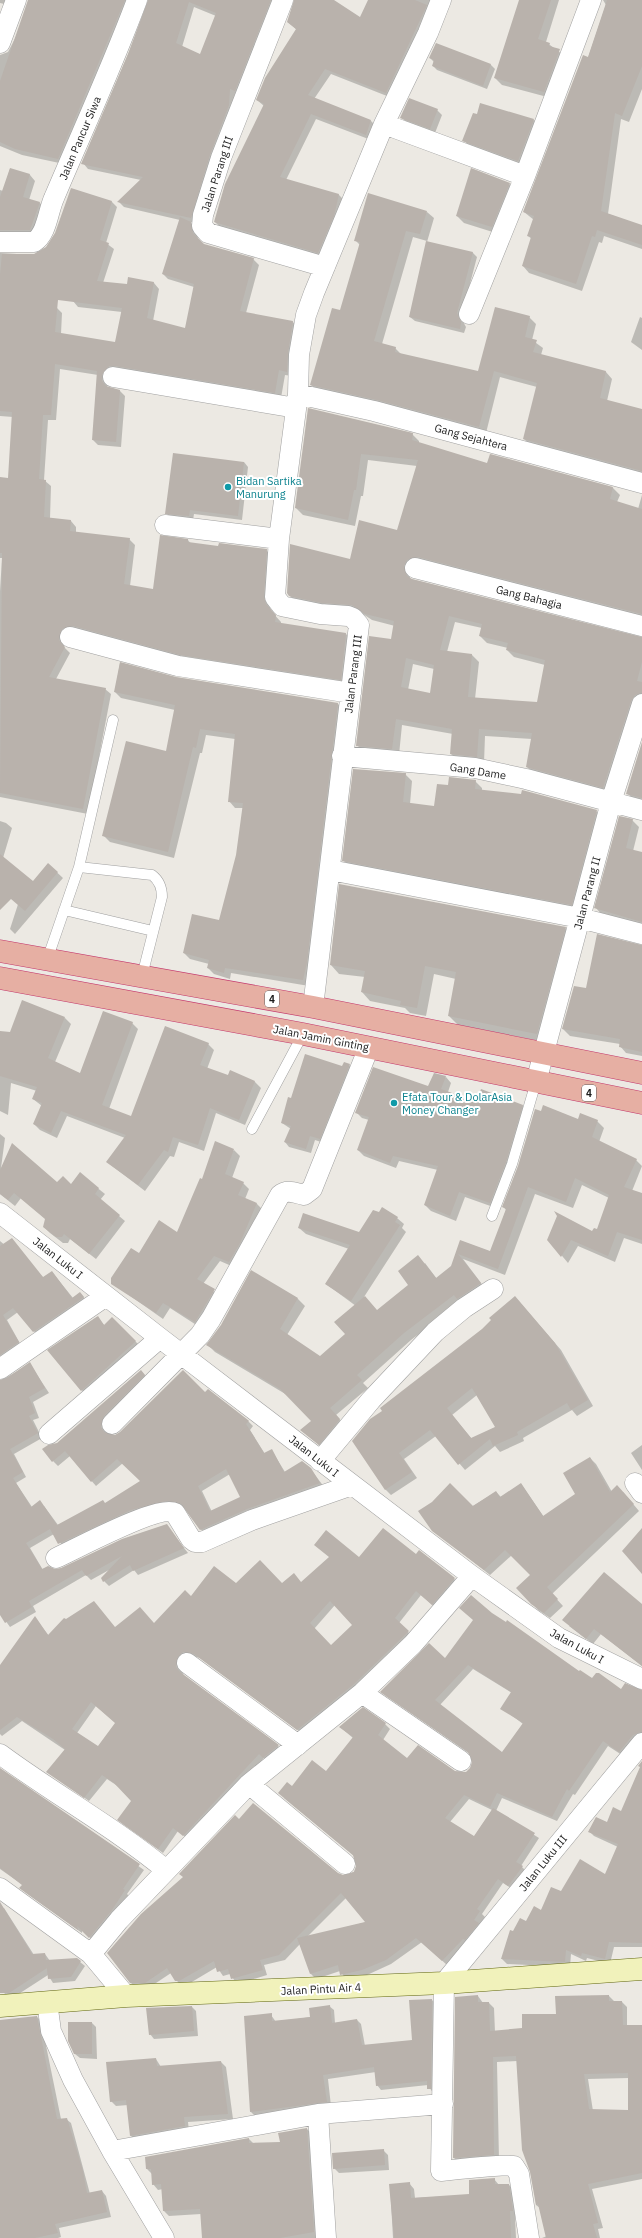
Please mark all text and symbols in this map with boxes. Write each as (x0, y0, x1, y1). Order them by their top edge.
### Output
street label: Jalan Pancur Siwa (56, 94, 104, 182)
street label: Jalan Parang III (198, 134, 236, 214)
street label: Gang Sejahtera (433, 421, 509, 454)
place label: Bidan Sartika Manurung (236, 474, 302, 501)
marker: Bidan Sartika Manurung (223, 482, 233, 492)
street label: Gang Bahagia (494, 582, 564, 612)
street label: Jalan Parang III (341, 634, 365, 714)
street label: Gang Dame (449, 760, 507, 782)
street label: Jalan Parang II (571, 855, 603, 931)
road number: 4 (265, 991, 279, 1007)
street label: Jalan Jamin Ginting (272, 1022, 370, 1054)
road number: 4 (582, 1085, 596, 1101)
place label: Efata Tour & DolarAsia Money Changer (402, 1090, 512, 1117)
marker: Efata Tour & DolarAsia Money Changer (389, 1098, 399, 1108)
street label: Jalan Luku I (30, 1234, 86, 1282)
street label: Jalan Luku I (286, 1432, 342, 1480)
street label: Jalan Luku I (547, 1625, 607, 1667)
street label: Jalan Luku III (516, 1832, 570, 1894)
street label: Jalan Pintu Air 4 (280, 1980, 362, 1998)

